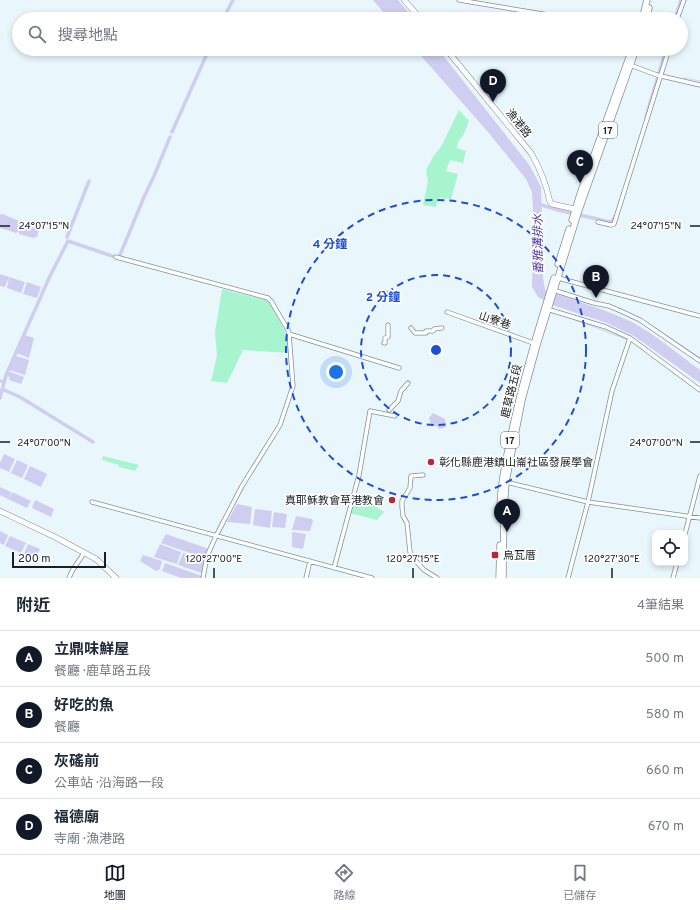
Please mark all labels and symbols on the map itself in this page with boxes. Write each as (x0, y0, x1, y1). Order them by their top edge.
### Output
pin: D (480, 69, 506, 102)
street label: 漁港路 (502, 106, 534, 141)
road number: 17 (599, 122, 617, 138)
pin: C (567, 150, 593, 183)
water label: 番雅溝排水 (530, 213, 548, 274)
text: 24°07'15"N (19, 220, 69, 233)
text: 24°07'15"N (631, 220, 681, 233)
text: 4 分鐘 (313, 237, 347, 253)
pin: B (583, 265, 609, 298)
text: 2 分鐘 (366, 290, 400, 306)
street label: 山寮巷 (477, 309, 513, 333)
centre of rings (429, 343, 443, 357)
your location (326, 362, 346, 382)
street label: 鹿草路五段 (499, 363, 525, 420)
road number: 17 (501, 432, 519, 448)
text: 24°07'00"N (17, 437, 71, 450)
text: 24°07'00"N (629, 437, 683, 450)
place label: 彰化縣鹿港鎮山崙社區發展學會 (439, 456, 593, 470)
marker: 彰化縣鹿港鎮山崙社區發展學會 (426, 457, 436, 467)
place label: 真耶穌教會草港教會 (285, 494, 384, 508)
marker: 真耶穌教會草港教會 (387, 495, 397, 505)
pin: A (494, 499, 520, 532)
place label: 烏瓦厝 (503, 549, 536, 563)
scale bar (12, 550, 106, 569)
marker: 烏瓦厝 (490, 550, 500, 560)
text: 120°27'00"E (186, 553, 242, 566)
text: 120°27'15"E (386, 553, 440, 566)
text: 120°27'30"E (584, 553, 640, 566)

